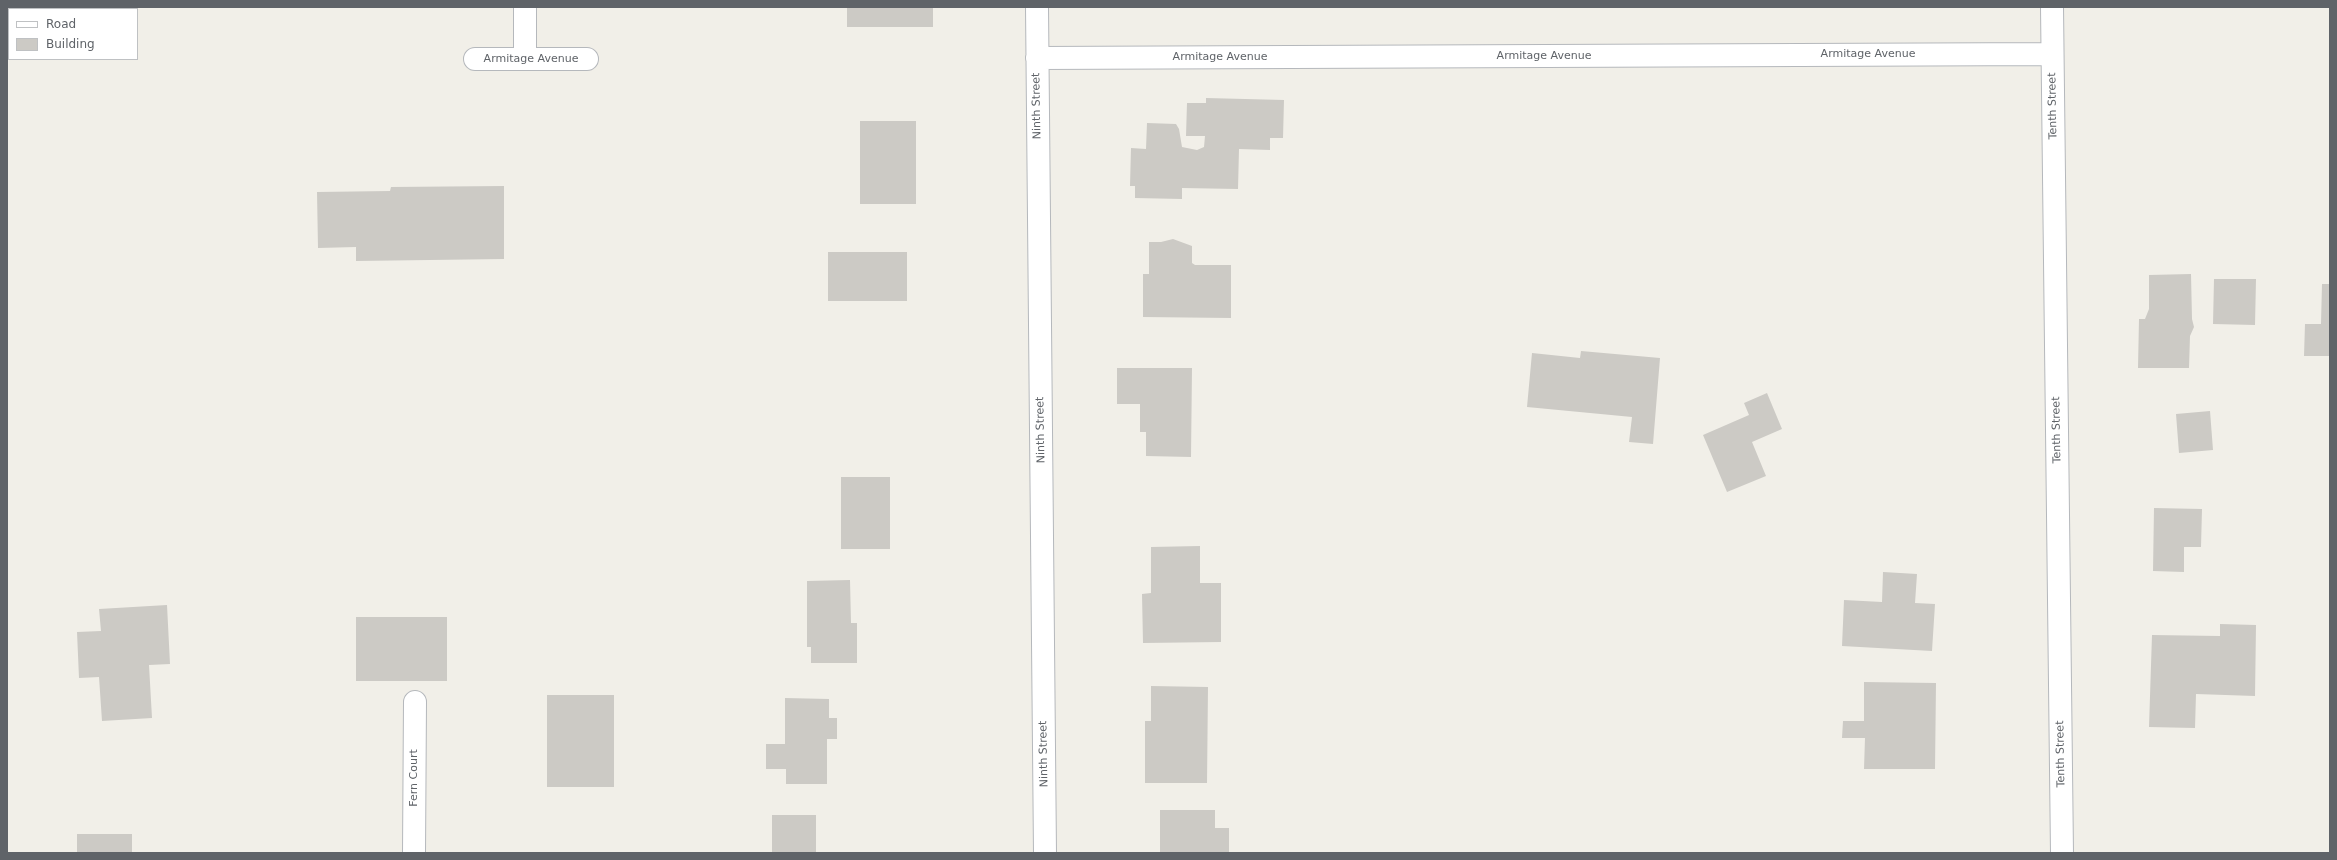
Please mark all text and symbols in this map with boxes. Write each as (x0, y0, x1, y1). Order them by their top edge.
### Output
legend (8, 8, 138, 60)
text: Road (46, 17, 76, 31)
text: Building (46, 37, 95, 51)
street label: Armitage Avenue (1821, 47, 1915, 61)
street label: Armitage Avenue (1497, 49, 1591, 63)
street label: Armitage Avenue (1173, 50, 1267, 64)
street label: Armitage Avenue (484, 52, 578, 66)
street label: Tenth Street (2046, 72, 2060, 140)
street label: Ninth Street (1030, 73, 1044, 139)
street label: Tenth Street (2050, 396, 2064, 464)
street label: Ninth Street (1034, 397, 1048, 463)
street label: Tenth Street (2054, 720, 2068, 788)
street label: Ninth Street (1037, 721, 1051, 787)
street label: Fern Court (407, 749, 421, 807)

